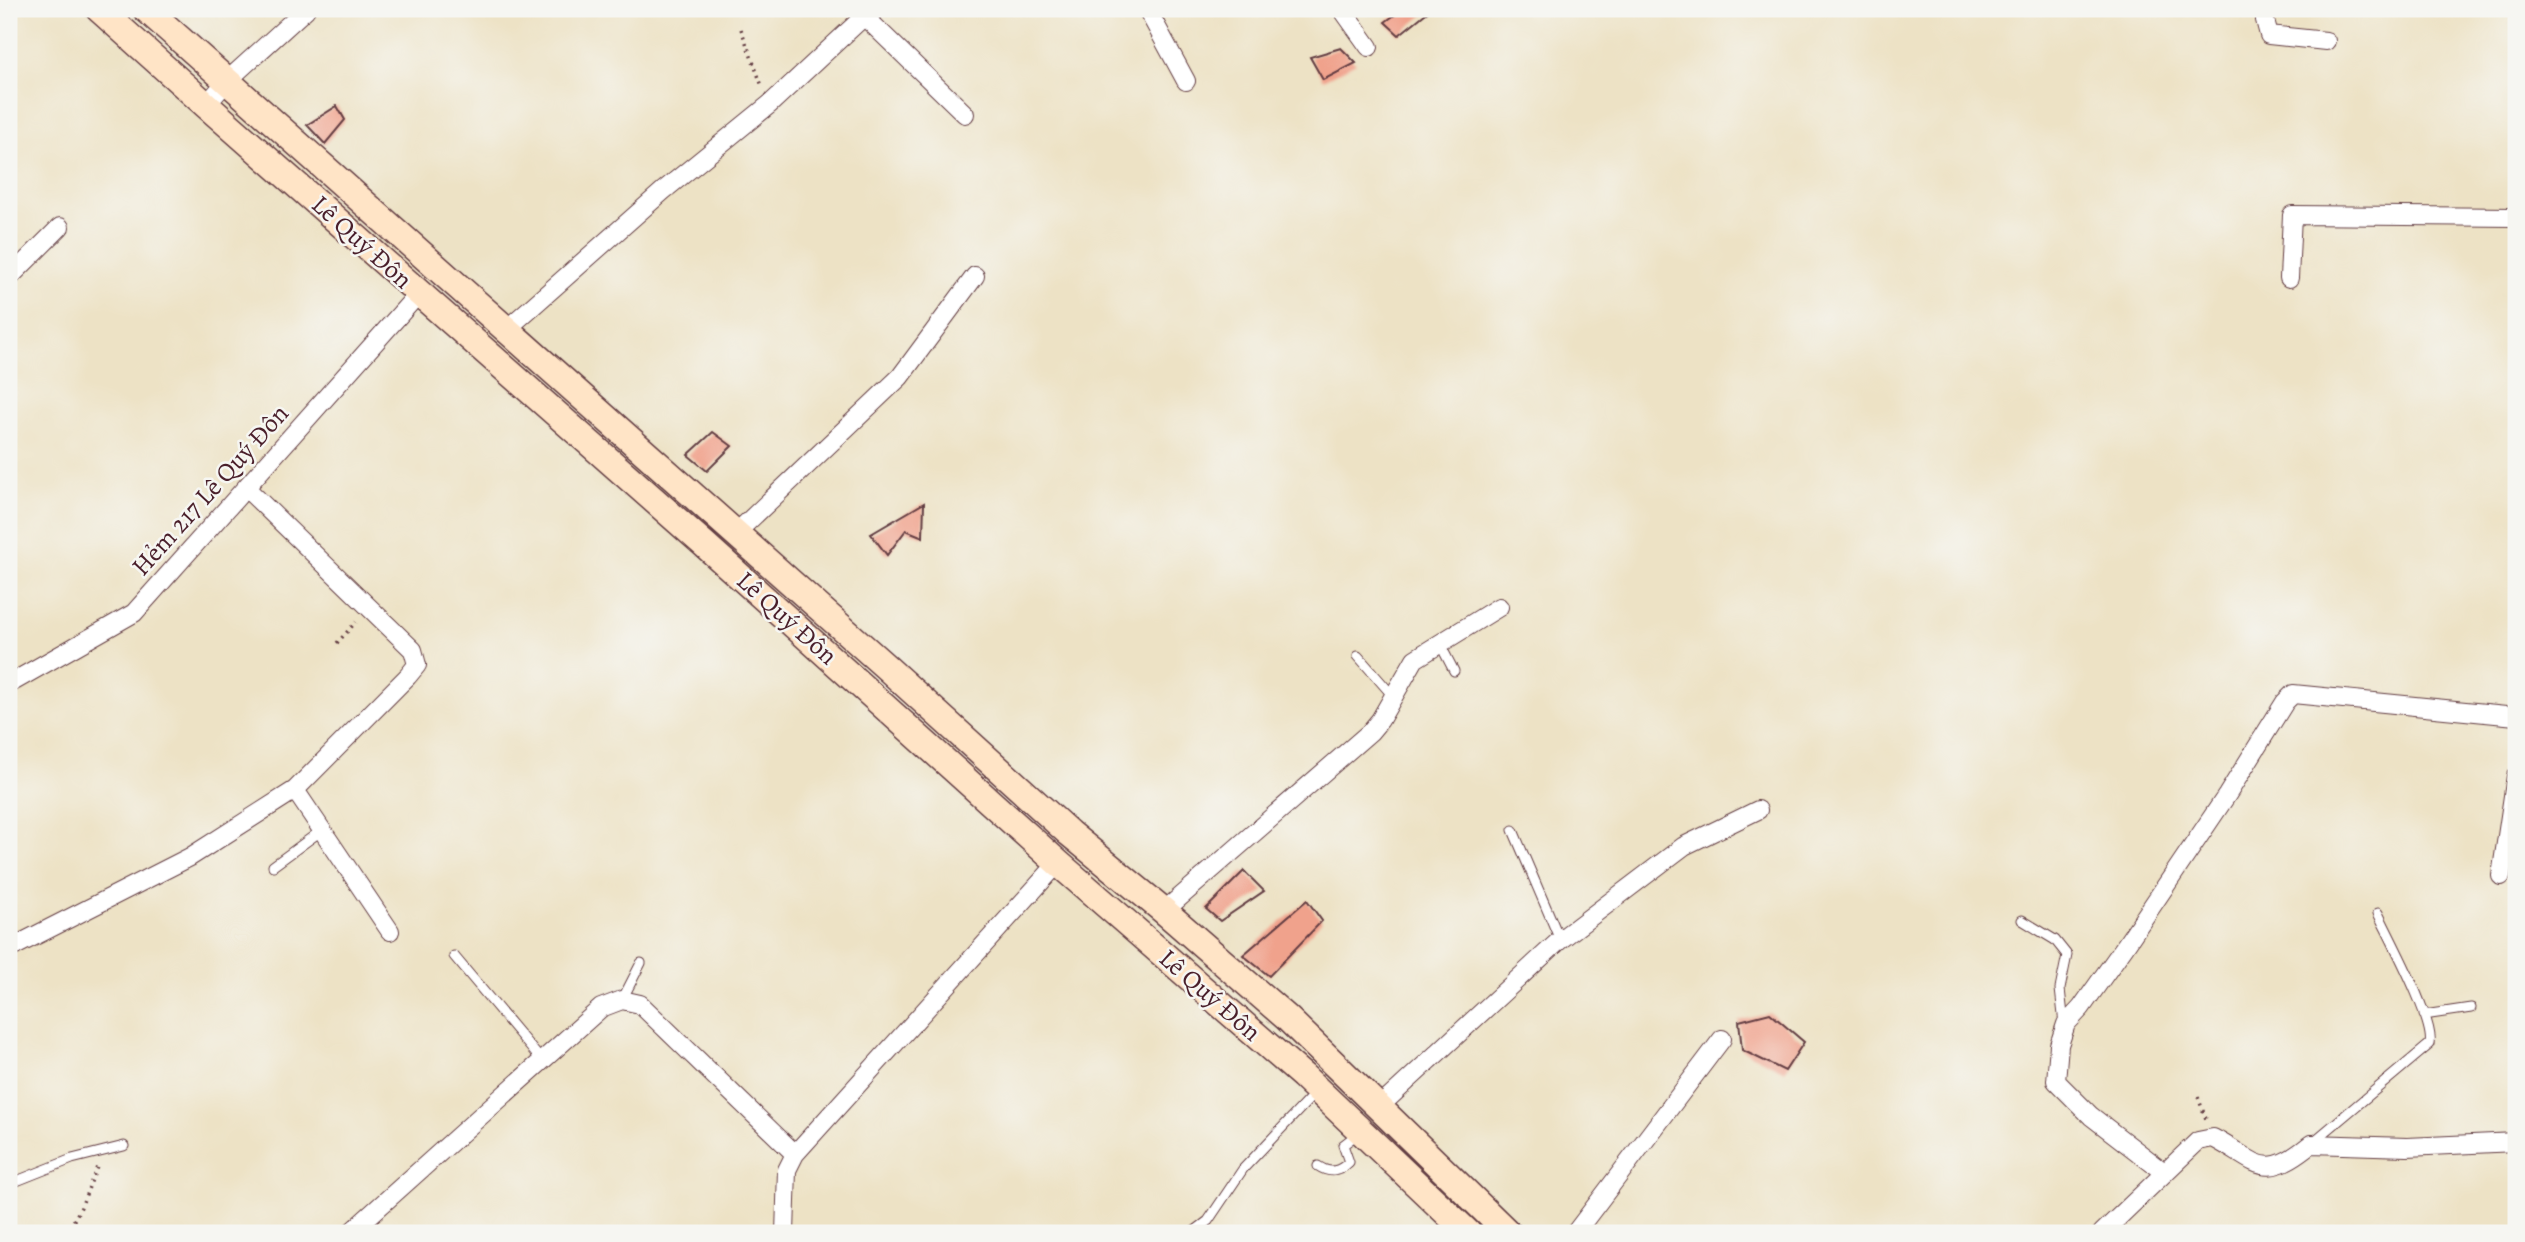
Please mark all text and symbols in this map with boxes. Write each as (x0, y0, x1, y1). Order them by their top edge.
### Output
street label: Lê Quý Đôn (304, 187, 420, 297)
street label: Hẻm 217 Lê Quý Đôn (124, 397, 296, 583)
street label: Lê Quý Đôn (729, 563, 845, 673)
street label: Lê Quý Đôn (1151, 941, 1269, 1049)

